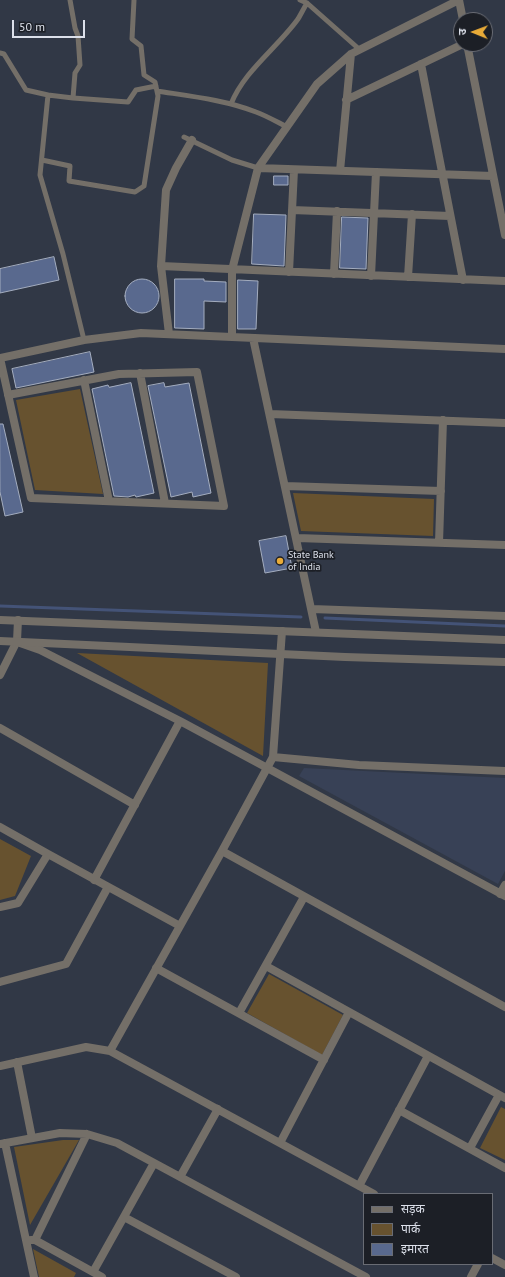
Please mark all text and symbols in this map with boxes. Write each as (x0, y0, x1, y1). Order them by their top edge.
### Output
scale bar (14, 12, 87, 38)
north arrow (453, 12, 493, 52)
text: 50 m (19, 19, 45, 34)
text: उ (455, 28, 469, 35)
place label: State Bank of India (288, 549, 334, 572)
marker: State Bank of India (275, 556, 285, 566)
legend (363, 1193, 493, 1265)
text: सड़क (401, 1201, 425, 1216)
text: पार्क (401, 1221, 420, 1236)
text: इमारत (401, 1241, 429, 1256)

